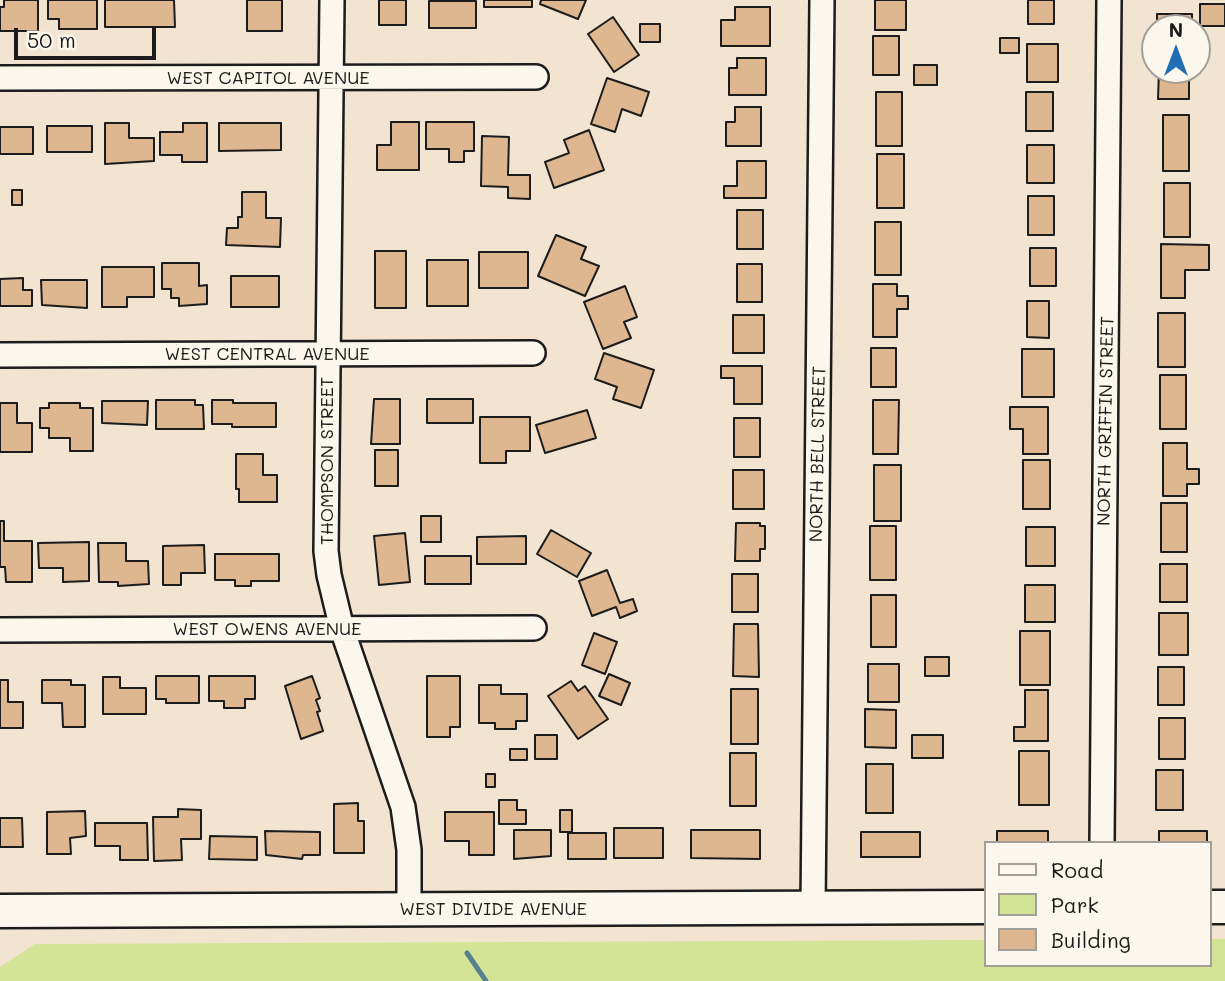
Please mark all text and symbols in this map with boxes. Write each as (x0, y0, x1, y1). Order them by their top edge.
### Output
scale bar (18, 14, 159, 58)
north arrow (1141, 14, 1211, 84)
text: N (1169, 17, 1183, 42)
text: 50 m (27, 26, 76, 53)
street label: WEST CAPITOL AVENUE (167, 67, 369, 89)
street label: NORTH GRIFFIN STREET (1093, 316, 1119, 526)
street label: WEST CENTRAL AVENUE (165, 343, 369, 365)
street label: NORTH BELL STREET (806, 366, 830, 542)
street label: THOMPSON STREET (316, 377, 338, 545)
street label: WEST OWENS AVENUE (173, 618, 361, 640)
legend (984, 841, 1211, 967)
text: Road (1051, 856, 1103, 883)
text: Park (1051, 891, 1099, 918)
street label: WEST DIVIDE AVENUE (399, 898, 587, 920)
text: Building (1051, 926, 1131, 953)

